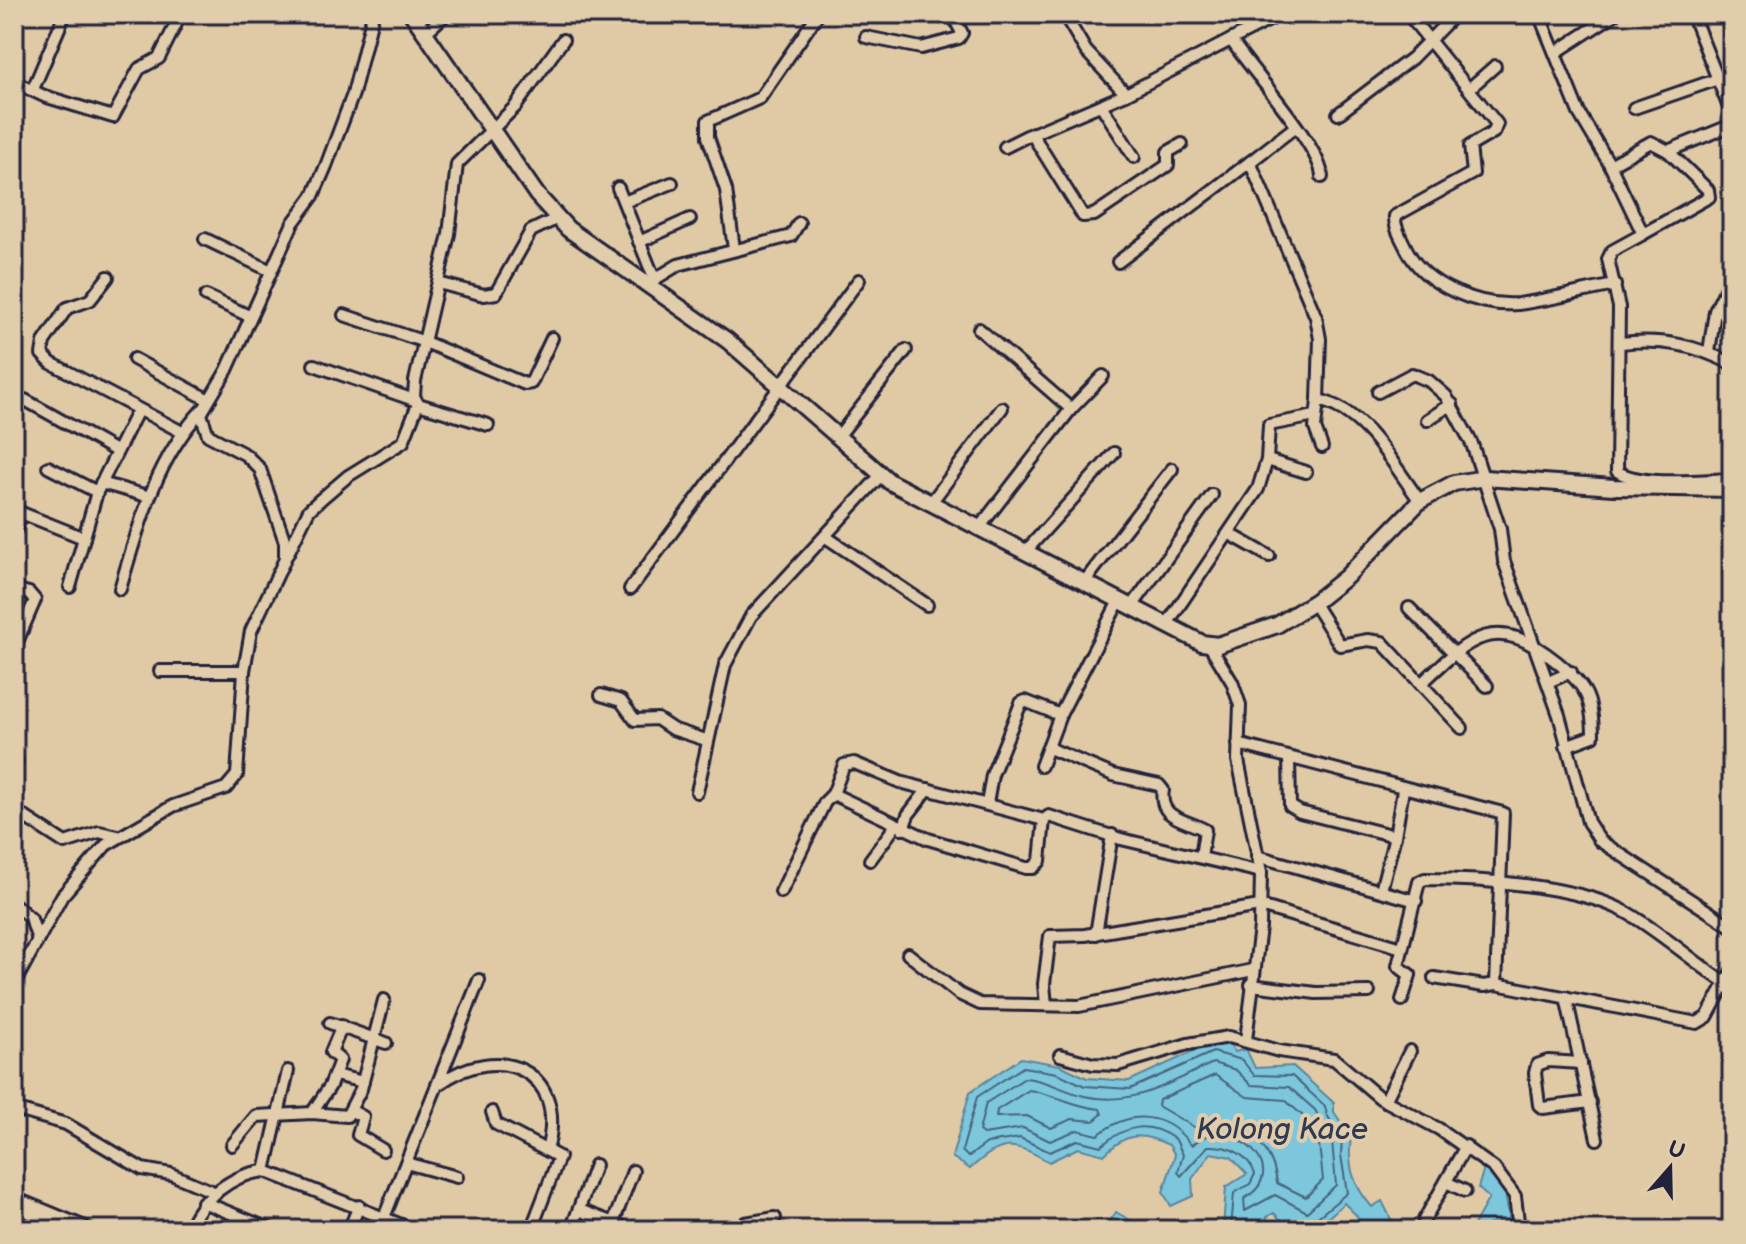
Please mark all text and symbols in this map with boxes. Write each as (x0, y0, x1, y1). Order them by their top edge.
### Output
water label: Kolong Kace (1196, 1112, 1368, 1148)
north arrow (1630, 1128, 1710, 1208)
text: U (1664, 1135, 1688, 1166)

